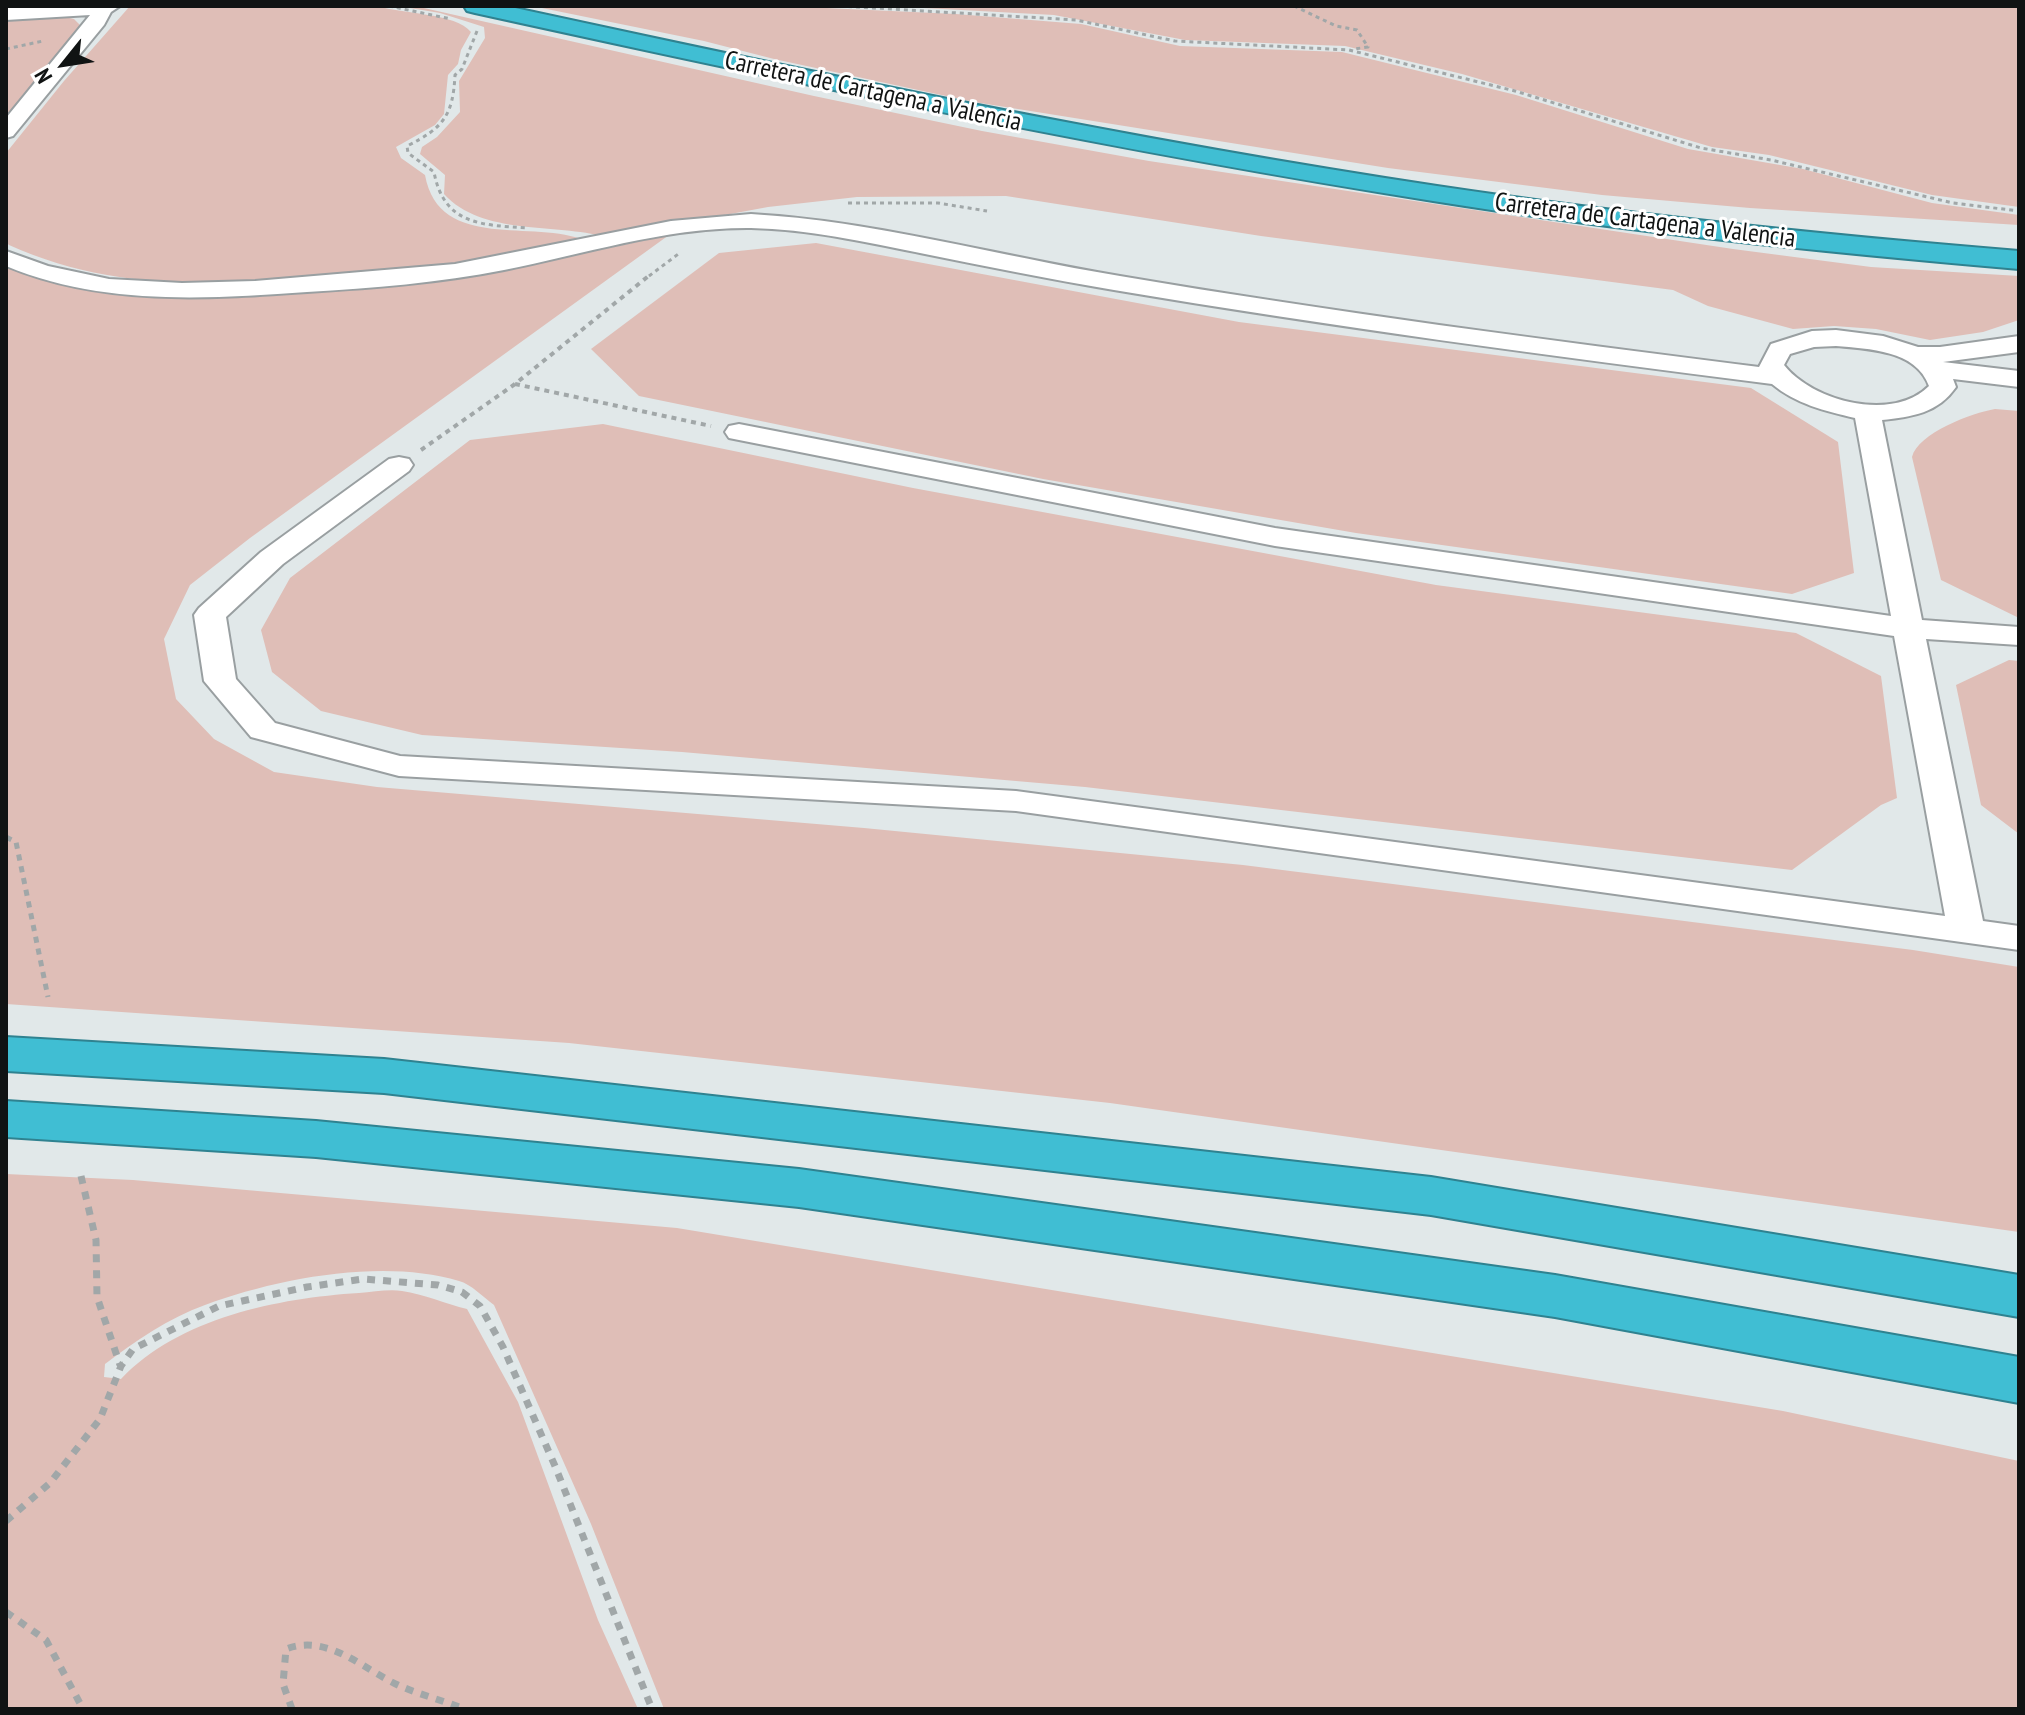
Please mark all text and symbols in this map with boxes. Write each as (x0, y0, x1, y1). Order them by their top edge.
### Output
north arrow (24, 24, 104, 104)
street label: Carretera de Cartagena a Valencia (722, 45, 1024, 139)
text: N (28, 64, 58, 88)
street label: Carretera de Cartagena a Valencia (1493, 187, 1797, 255)

